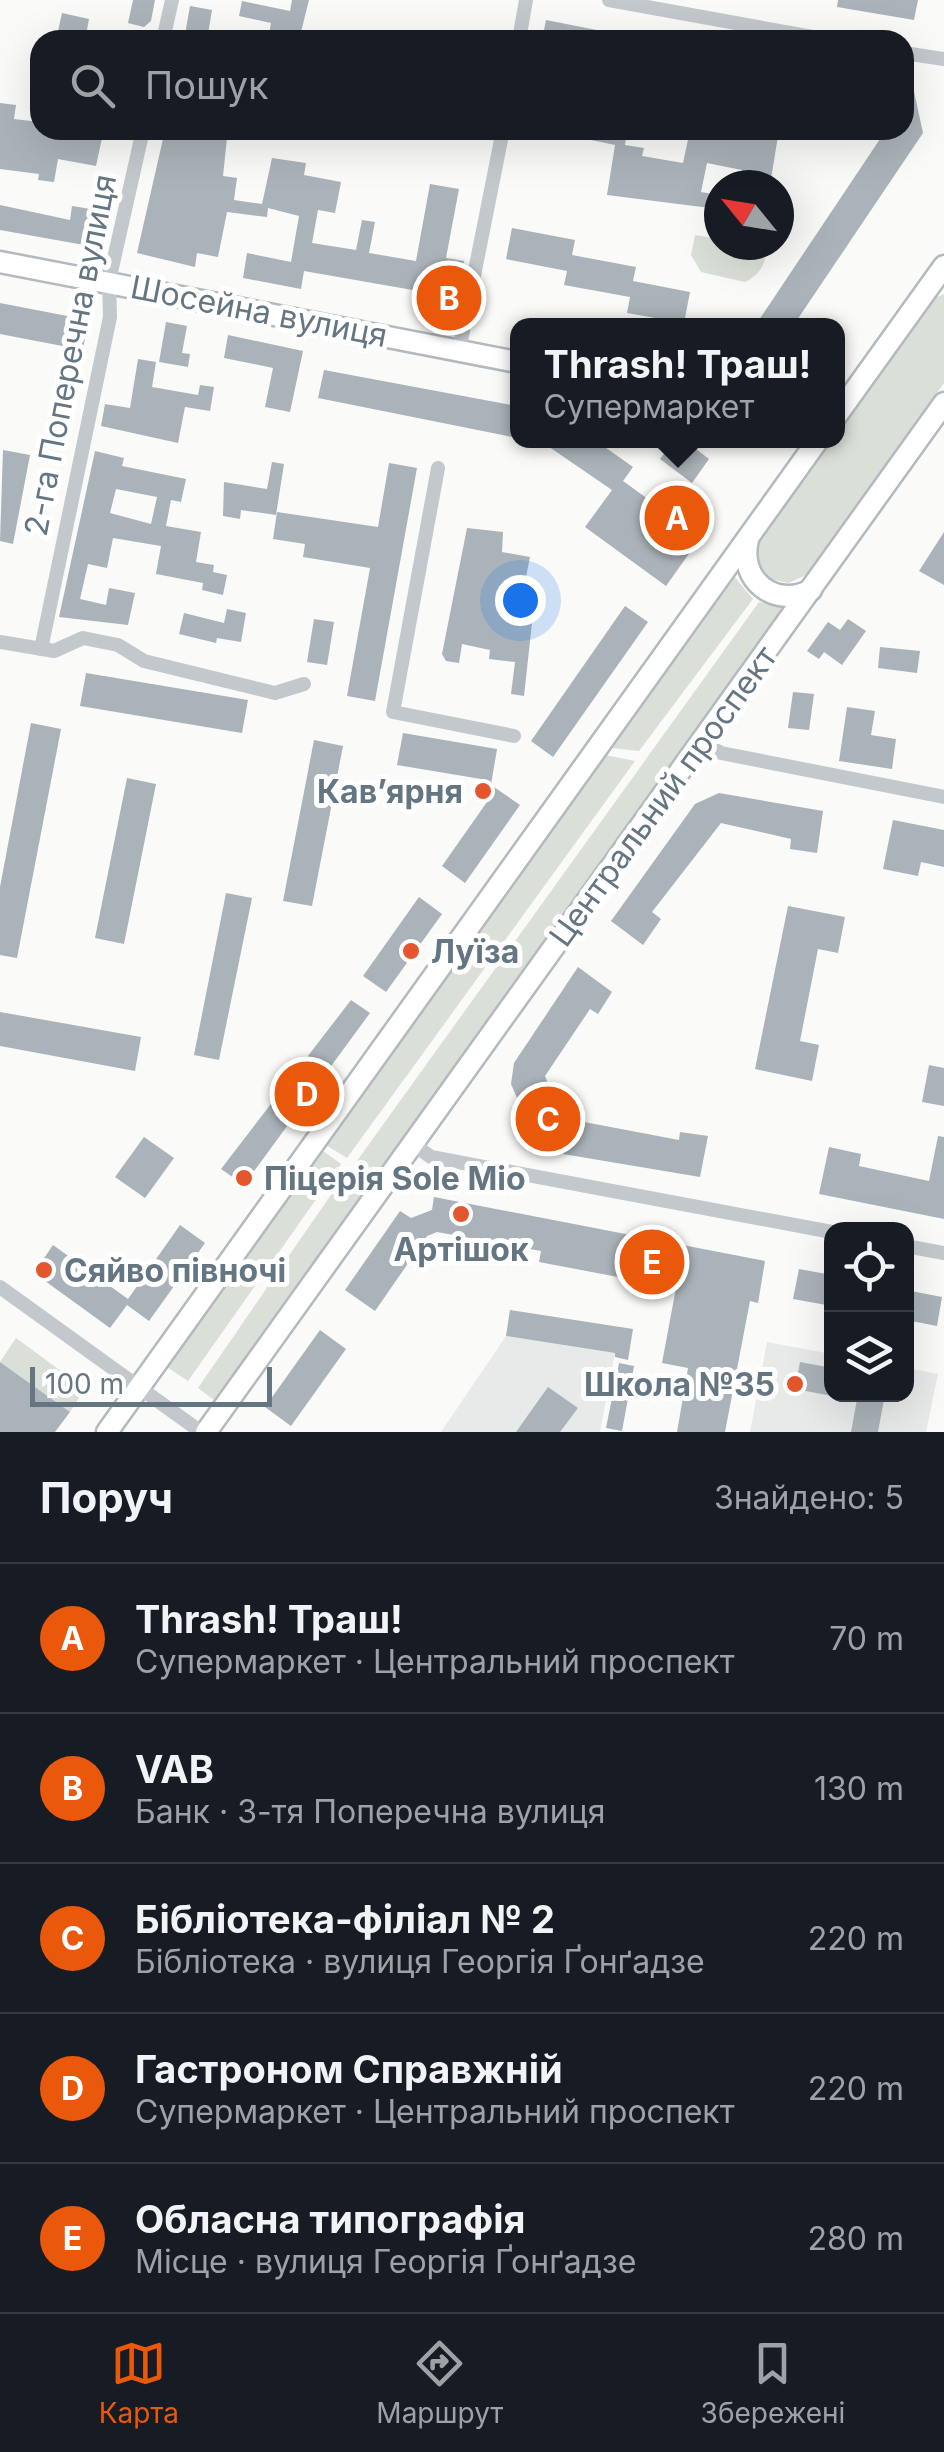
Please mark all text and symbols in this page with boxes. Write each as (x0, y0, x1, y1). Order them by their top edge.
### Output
search box (30, 30, 914, 140)
icon: search (65, 58, 120, 113)
text: Пошук (145, 62, 269, 108)
north arrow (704, 170, 794, 260)
street label: 2-га Поперечна вулиця (16, 171, 124, 539)
pin: B (416, 260, 482, 336)
street label: Шосейна вулиця (127, 267, 391, 355)
popup (510, 318, 845, 448)
text: Thrash! Траш! (544, 341, 811, 387)
text: Супермаркет (544, 387, 754, 426)
pin: A (644, 480, 710, 556)
your location (495, 575, 546, 626)
street label: Центральний проспект (541, 638, 785, 954)
place label: Кав’ярня (317, 772, 463, 811)
marker: Кав’ярня (472, 780, 494, 802)
place label: Луїза (431, 932, 519, 971)
marker: Луїза (400, 940, 422, 962)
pin: D (274, 1056, 340, 1132)
pin: C (516, 1082, 580, 1156)
place label: Піцерія Sole Mio (264, 1159, 526, 1198)
marker: Піцерія Sole Mio (233, 1167, 255, 1189)
marker: Артішок (450, 1203, 472, 1225)
map controls (824, 1222, 914, 1402)
button: locate (824, 1222, 914, 1312)
pin: E (620, 1224, 684, 1300)
place label: Артішок (393, 1230, 529, 1269)
place label: Сяйво півночі (64, 1251, 286, 1290)
marker: Сяйво півночі (33, 1259, 55, 1281)
button: layers (824, 1312, 914, 1402)
scale bar (30, 1362, 272, 1406)
place label: Школа №35 (584, 1365, 775, 1404)
text: 100 m (45, 1367, 124, 1401)
marker: Школа №35 (784, 1373, 806, 1395)
text: Поруч (40, 1472, 173, 1523)
text: Знайдено: 5 (714, 1478, 904, 1517)
text: Thrash! Траш! (135, 1596, 403, 1642)
text: A (61, 1619, 84, 1658)
text: 70 m (829, 1619, 904, 1658)
text: Супермаркет · Центральний проспект (135, 1642, 735, 1681)
text: VAB (135, 1746, 214, 1792)
text: B (62, 1769, 83, 1808)
text: 130 m (814, 1769, 904, 1808)
text: Банк · 3-тя Поперечна вулиця (135, 1792, 605, 1831)
text: Бібліотека-філіал № 2 (135, 1896, 555, 1942)
text: C (61, 1919, 84, 1958)
text: 220 m (808, 1919, 904, 1958)
text: Бібліотека · вулиця Георгія Ґонґадзе (135, 1942, 705, 1981)
text: Гастроном Справжній (135, 2046, 563, 2092)
text: D (61, 2069, 84, 2108)
text: 220 m (808, 2069, 904, 2108)
text: Супермаркет · Центральний проспект (135, 2092, 735, 2131)
text: Обласна типографія (135, 2196, 526, 2242)
text: E (63, 2219, 82, 2258)
text: 280 m (807, 2219, 904, 2258)
text: Місце · вулиця Георгія Ґонґадзе (135, 2242, 636, 2281)
tab: Карта (99, 2336, 179, 2430)
tab: Маршрут (376, 2336, 503, 2430)
tab: Збережені (701, 2336, 845, 2430)

